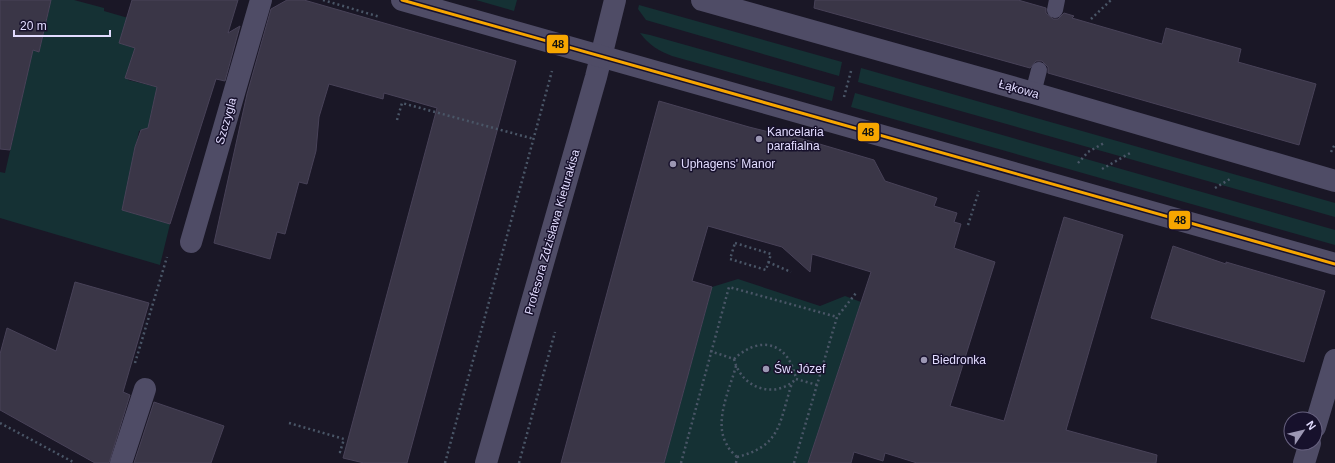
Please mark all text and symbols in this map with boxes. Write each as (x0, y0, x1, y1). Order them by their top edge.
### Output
scale bar (14, 12, 110, 38)
text: 20 m (20, 19, 47, 33)
line badge: 48 (546, 34, 569, 54)
text: 48 (552, 38, 564, 50)
street label: Łąkowa (997, 77, 1041, 102)
street label: Szczygla (213, 96, 239, 146)
line badge: 48 (857, 122, 880, 142)
place label: Kancelaria parafialna (767, 125, 824, 153)
text: 48 (862, 126, 874, 138)
marker: Kancelaria parafialna (754, 134, 764, 144)
street label: Profesora Zdzisława Kieturakisa (522, 147, 582, 316)
place label: Uphagens' Manor (681, 157, 775, 171)
marker: Uphagens' Manor (668, 159, 678, 169)
line badge: 48 (1168, 210, 1191, 230)
text: 48 (1174, 214, 1186, 226)
place label: Biedronka (932, 353, 986, 367)
marker: Biedronka (919, 355, 929, 365)
place label: Św. Józef (774, 361, 826, 376)
marker: Św. Józef (761, 364, 771, 374)
north arrow (1283, 411, 1323, 451)
text: N (1304, 419, 1318, 432)

